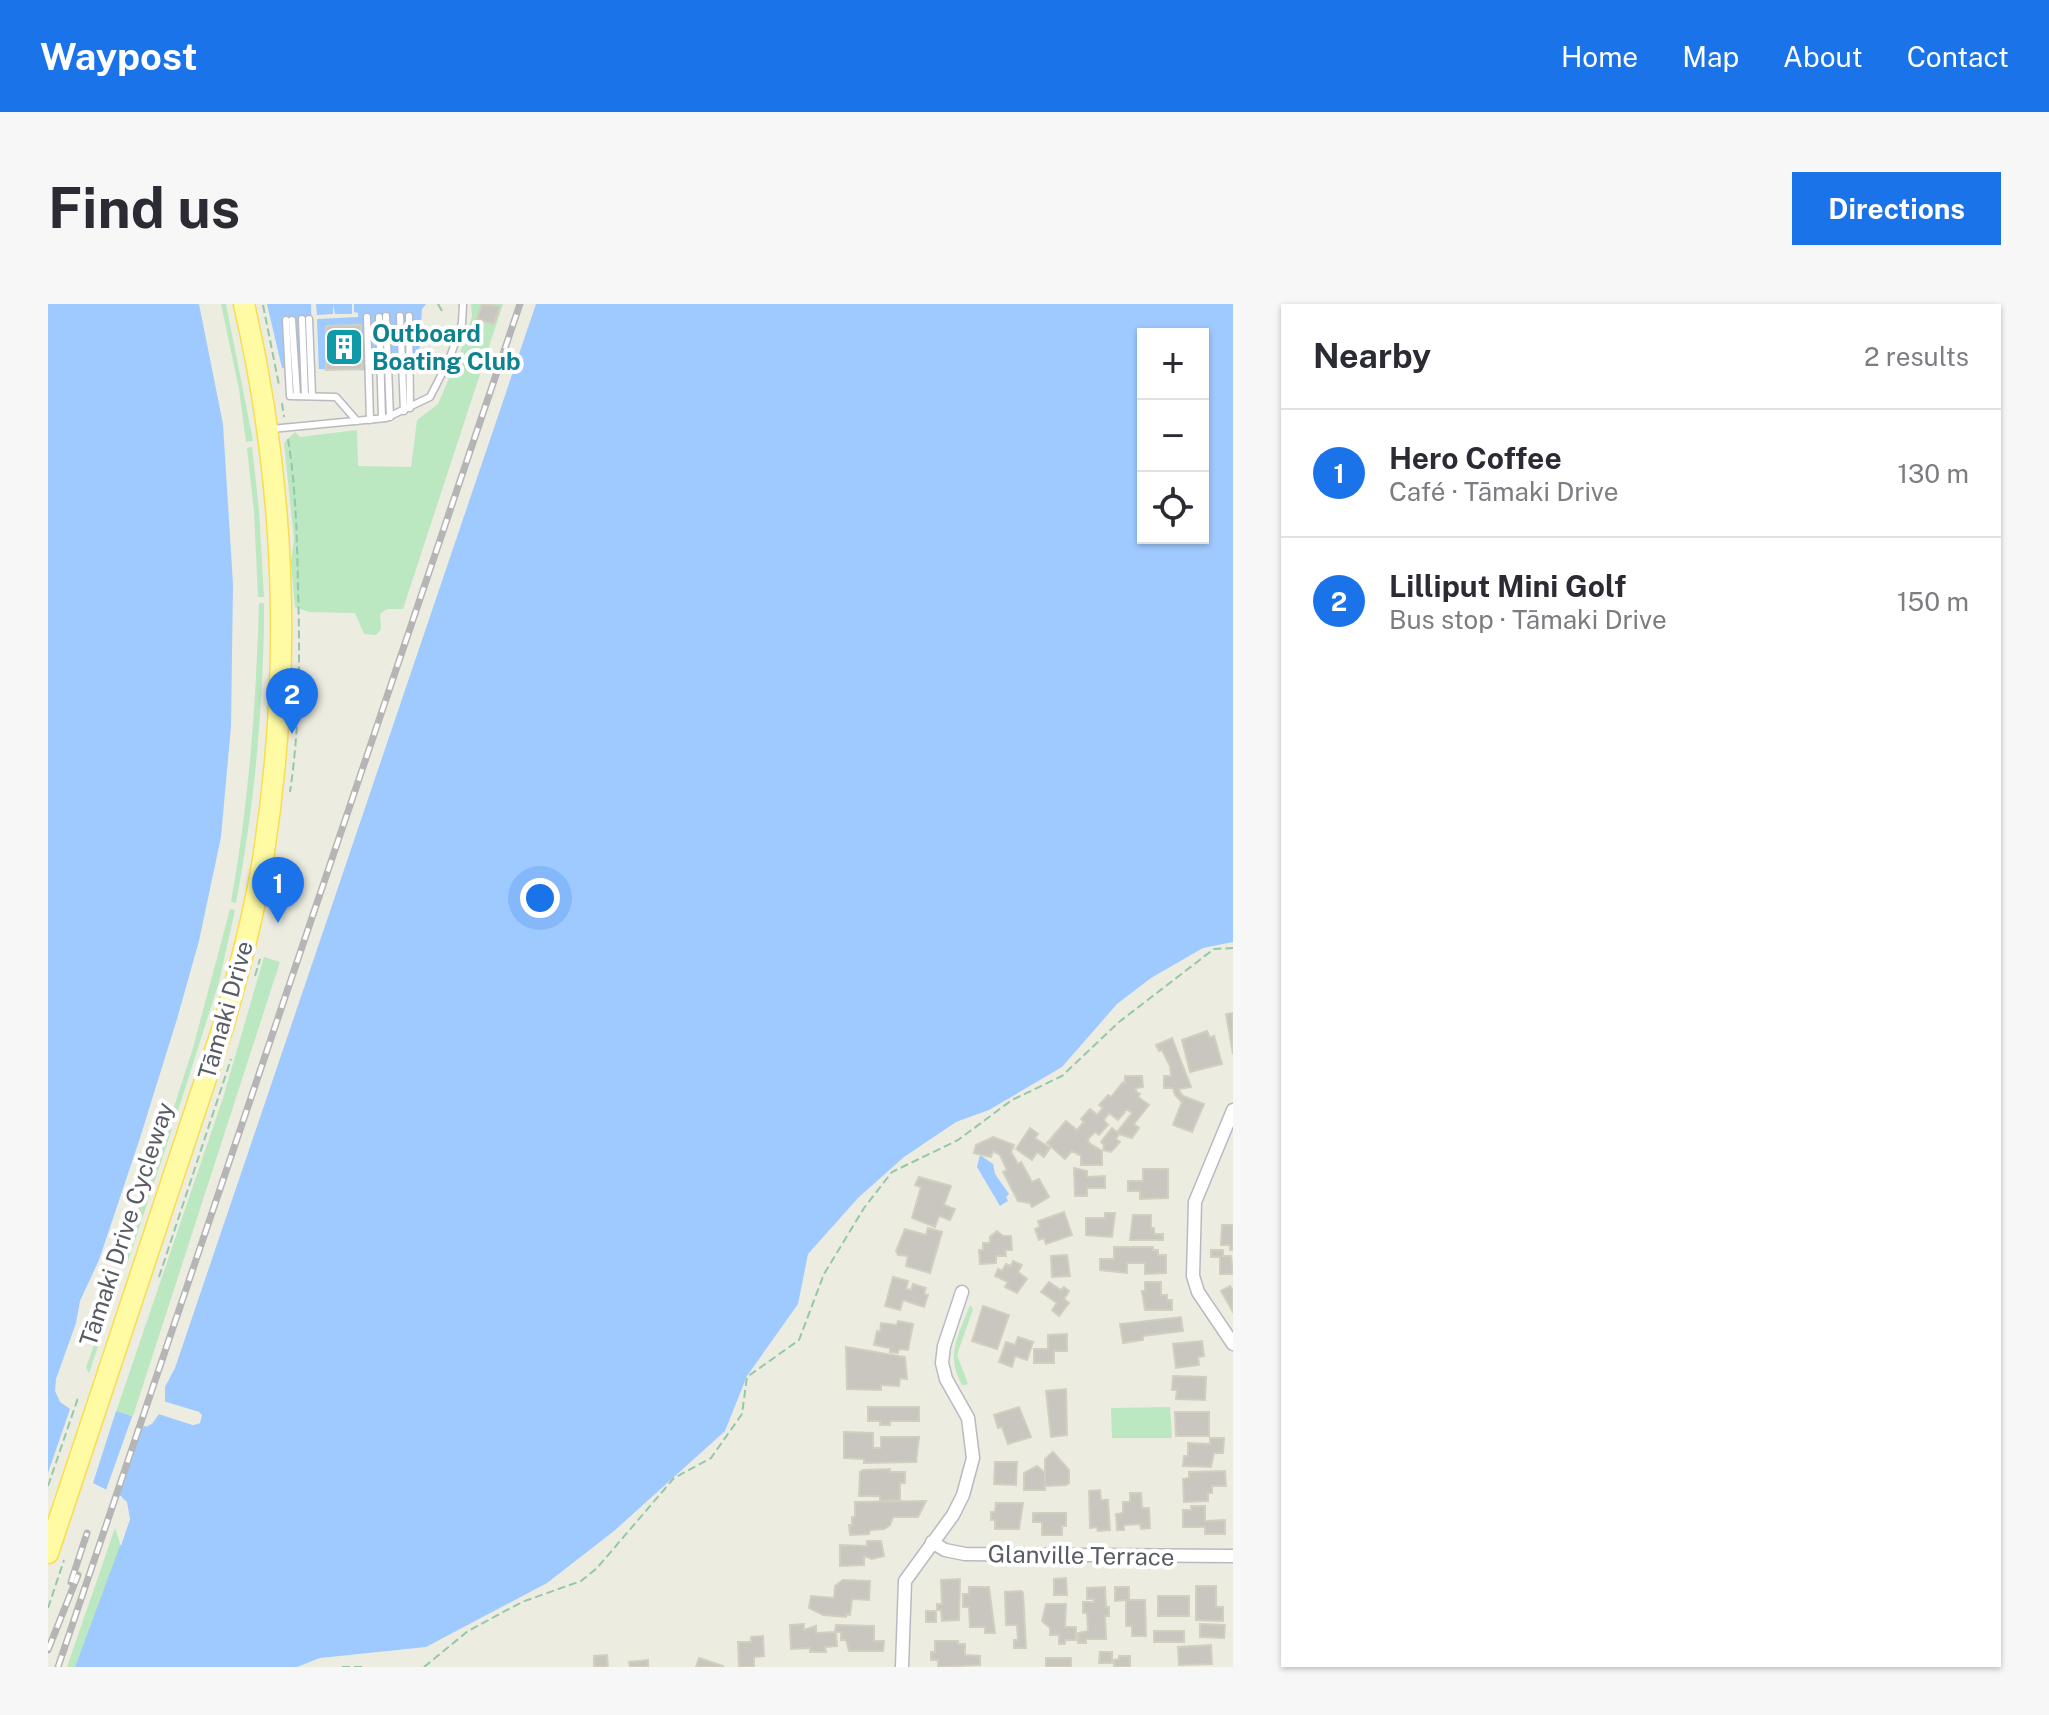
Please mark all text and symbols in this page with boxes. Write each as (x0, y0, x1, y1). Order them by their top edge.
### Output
text: Waypost (40, 34, 198, 79)
text: Home (1561, 40, 1638, 73)
text: Map (1682, 40, 1739, 73)
text: About (1783, 40, 1863, 73)
text: Contact (1907, 40, 2009, 73)
button: Directions (1792, 172, 2001, 245)
text: Find us (48, 175, 240, 241)
place label: Outboard Boating Club (372, 319, 521, 375)
building icon: Outboard Boating Club (323, 326, 365, 368)
map controls (1137, 328, 1209, 544)
button: + (1137, 328, 1209, 400)
text: Nearby (1313, 336, 1431, 376)
text: 2 results (1864, 341, 1969, 372)
button: − (1137, 400, 1209, 472)
text: Hero Coffee (1389, 440, 1562, 476)
text: 1 (1333, 458, 1345, 489)
text: 130 m (1897, 458, 1969, 489)
button: locate (1137, 472, 1209, 544)
text: Café · Tāmaki Drive (1389, 476, 1618, 507)
text: Lilliput Mini Golf (1389, 568, 1626, 604)
text: 2 (1331, 586, 1347, 617)
text: 150 m (1897, 586, 1969, 617)
text: Bus stop · Tāmaki Drive (1389, 604, 1667, 635)
pin: 2 (266, 668, 318, 734)
pin: 1 (252, 857, 304, 923)
your location (520, 878, 560, 918)
street label: Tāmaki Drive (192, 938, 258, 1082)
street label: Tāmaki Drive Cycleway (73, 1098, 179, 1349)
street label: Glanville Terrace (987, 1539, 1175, 1571)

